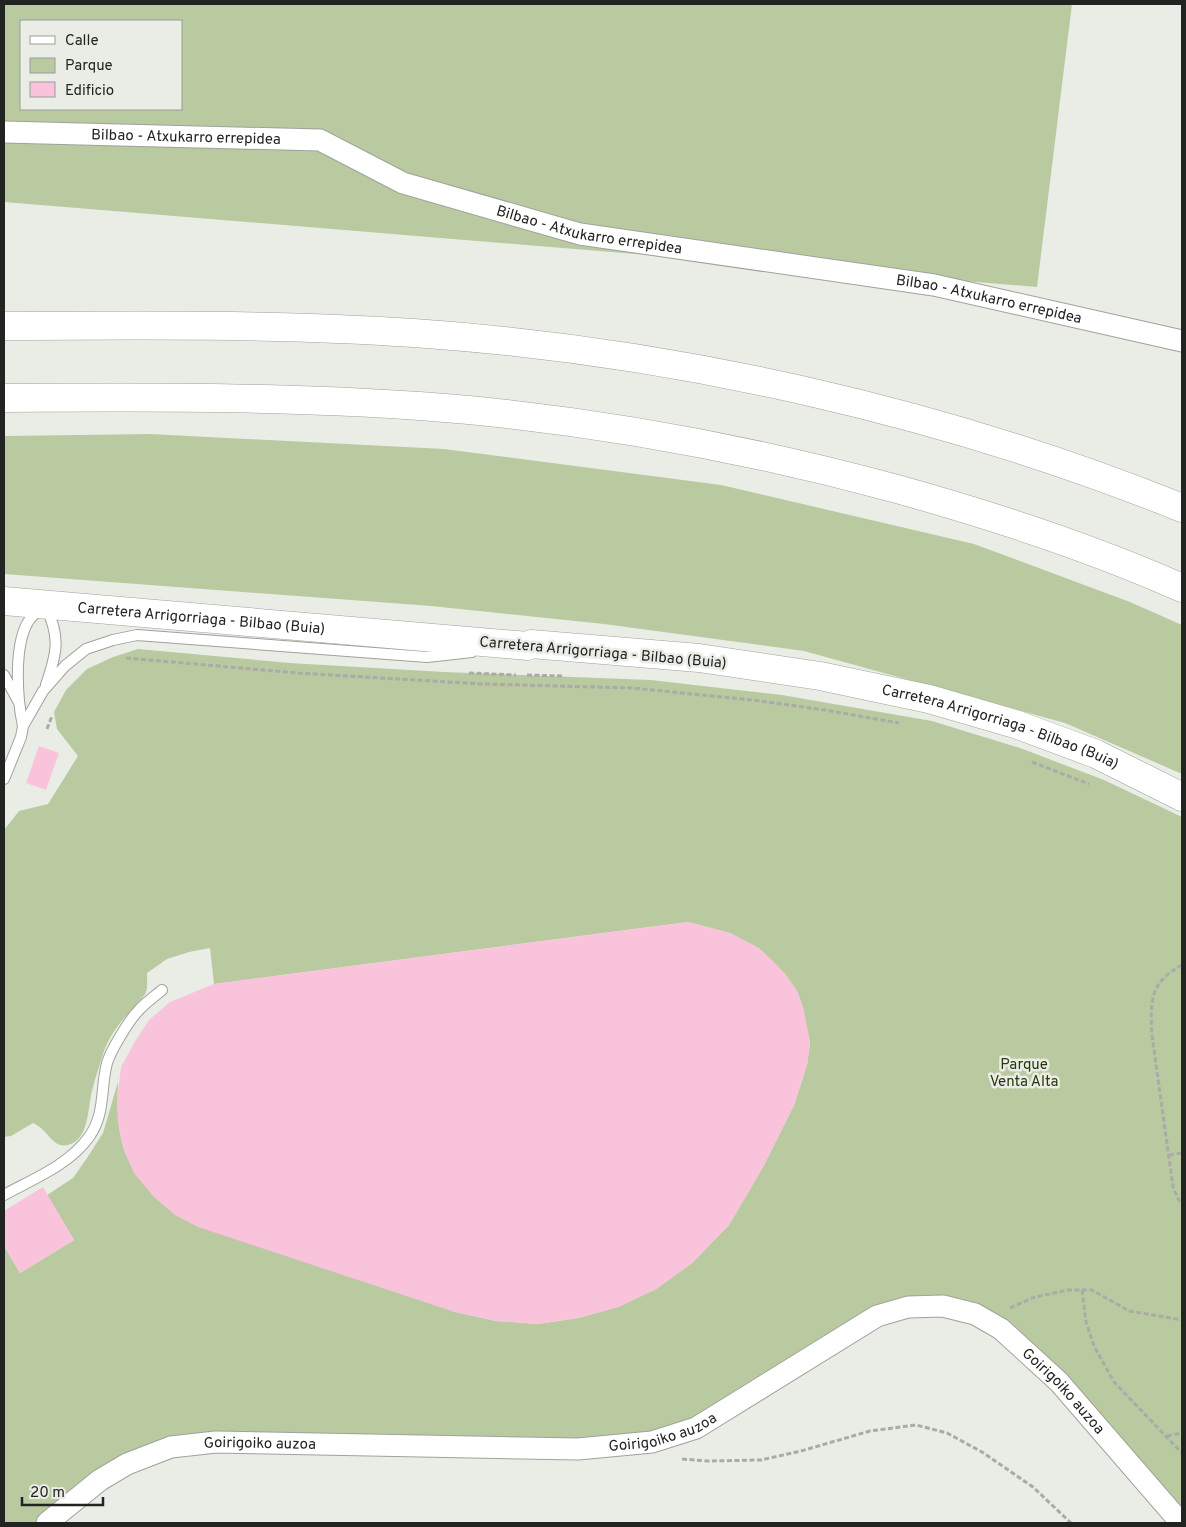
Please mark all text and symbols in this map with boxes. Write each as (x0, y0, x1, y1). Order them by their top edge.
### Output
legend (20, 20, 182, 110)
text: Calle (65, 32, 99, 51)
text: Parque (65, 57, 113, 76)
text: Edificio (65, 82, 114, 101)
street label: Bilbao - Atxukarro errepidea (91, 126, 281, 150)
street label: Bilbao - Atxukarro errepidea (494, 202, 683, 260)
street label: Bilbao - Atxukarro errepidea (895, 272, 1083, 329)
street label: Carretera Arrigorriaga - Bilbao (Buia) (77, 599, 326, 640)
street label: Carretera Arrigorriaga - Bilbao (Buia) (478, 633, 727, 674)
street label: Carretera Arrigorriaga - Bilbao (Buia) (880, 681, 1121, 775)
park label: Parque Venta Alta (990, 1056, 1058, 1092)
street label: Goirigoiko auzoa (1017, 1345, 1108, 1439)
street label: Goirigoiko auzoa (608, 1409, 721, 1457)
street label: Goirigoiko auzoa (203, 1434, 316, 1455)
scale bar (22, 1474, 104, 1506)
text: 20 m (30, 1484, 65, 1503)

